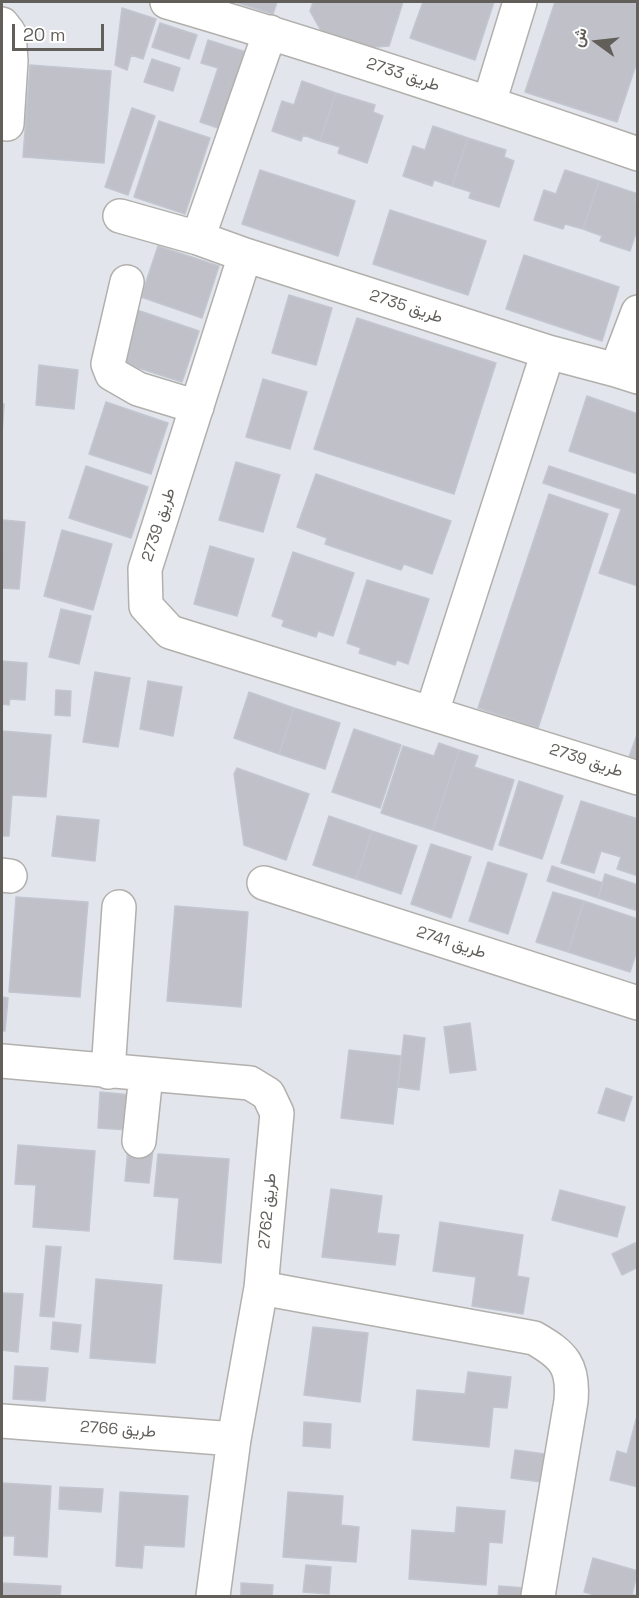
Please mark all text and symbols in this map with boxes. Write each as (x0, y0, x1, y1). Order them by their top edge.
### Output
scale bar (15, 12, 106, 50)
north arrow (567, 12, 627, 72)
text: 20 m (23, 23, 66, 46)
text: ش (566, 25, 592, 49)
street label: طريق 2733 (364, 54, 442, 96)
street label: طريق 2735 (367, 286, 445, 328)
street label: طريق 2739 (138, 486, 180, 564)
street label: طريق 2739 (547, 740, 625, 782)
street label: طريق 2741 (414, 923, 488, 963)
street label: طريق 2762 (255, 1172, 281, 1250)
street label: طريق 2766 (79, 1418, 157, 1442)

